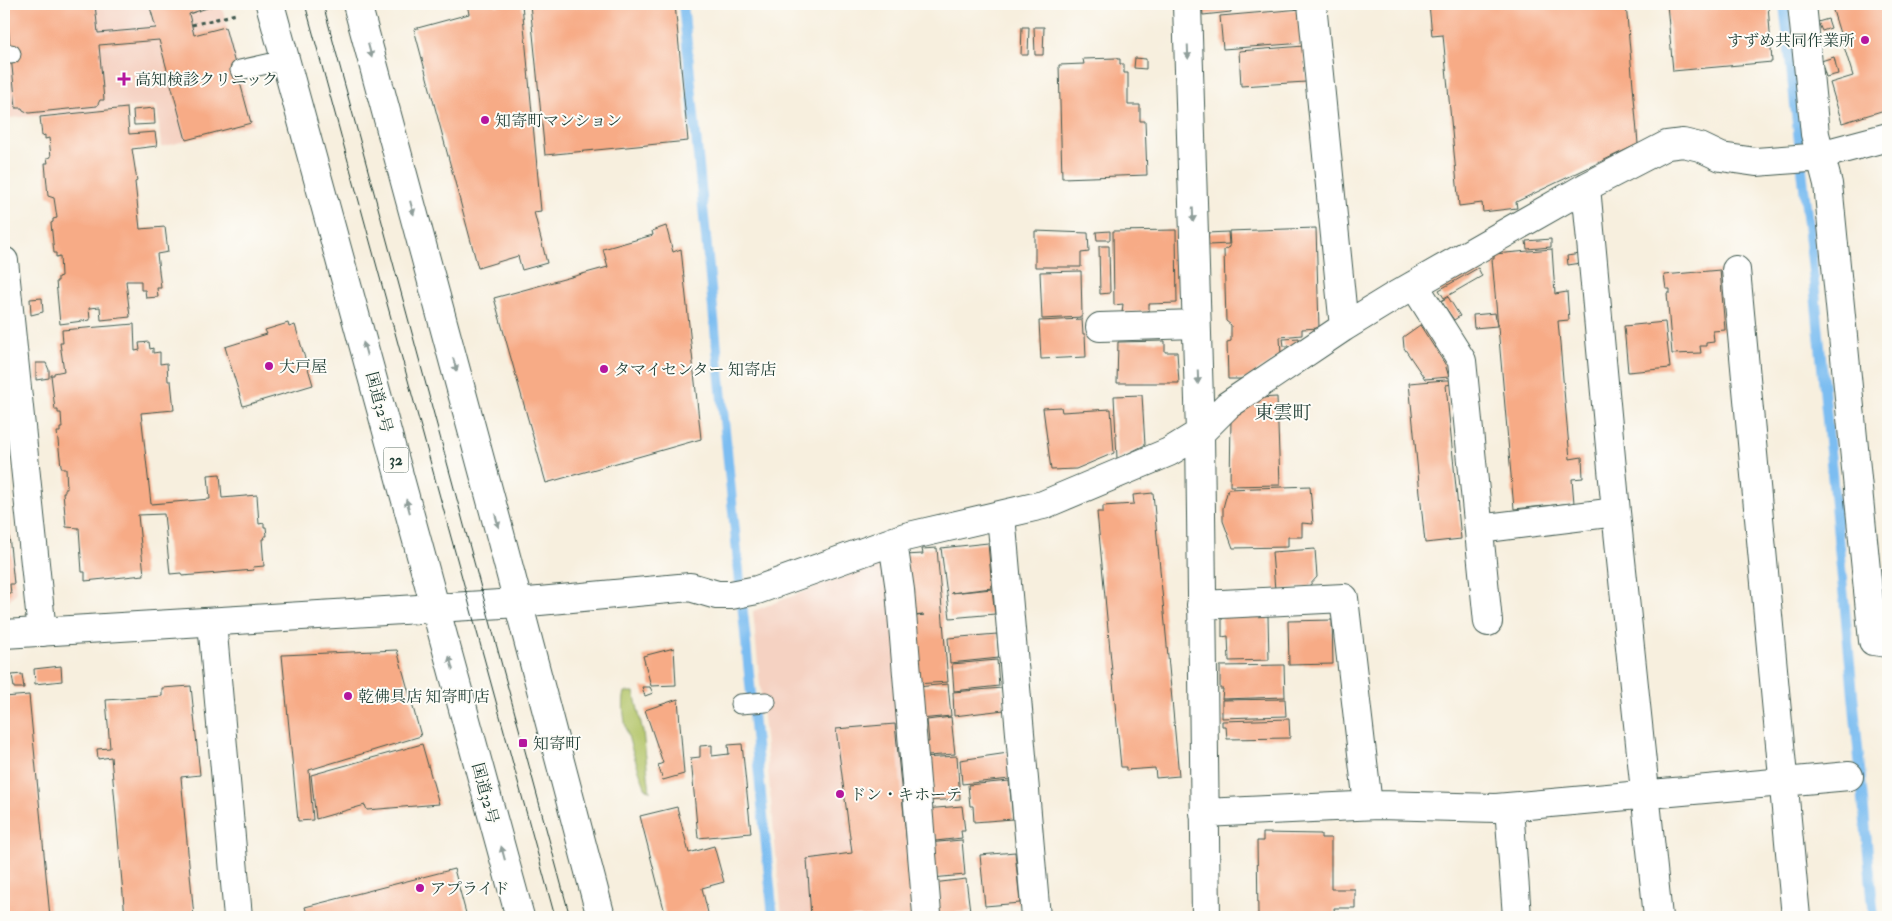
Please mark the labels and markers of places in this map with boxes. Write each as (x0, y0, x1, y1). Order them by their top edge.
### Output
place label: すずめ共同作業所 (1727, 31, 1855, 51)
marker: すずめ共同作業所 (1859, 34, 1871, 46)
place label: 高知検診クリニック (135, 70, 278, 90)
marker: 高知検診クリニック (117, 72, 131, 86)
place label: 知寄町マンション (495, 111, 622, 131)
marker: 知寄町マンション (479, 114, 491, 126)
place label: 大戸屋 (279, 357, 327, 377)
marker: 大戸屋 (263, 360, 275, 372)
place label: タマイセンター 知寄店 (614, 360, 776, 380)
marker: タマイセンター 知寄店 (598, 363, 610, 375)
place label: 乾佛具店 知寄町店 (358, 687, 489, 707)
marker: 乾佛具店 知寄町店 (342, 690, 354, 702)
place label: 知寄町 (533, 734, 581, 754)
marker: 知寄町 (517, 737, 529, 749)
place label: ドン・キホーテ (850, 785, 962, 805)
marker: ドン・キホーテ (834, 788, 846, 800)
place label: アプライド (430, 879, 510, 899)
marker: アプライド (414, 882, 426, 894)

